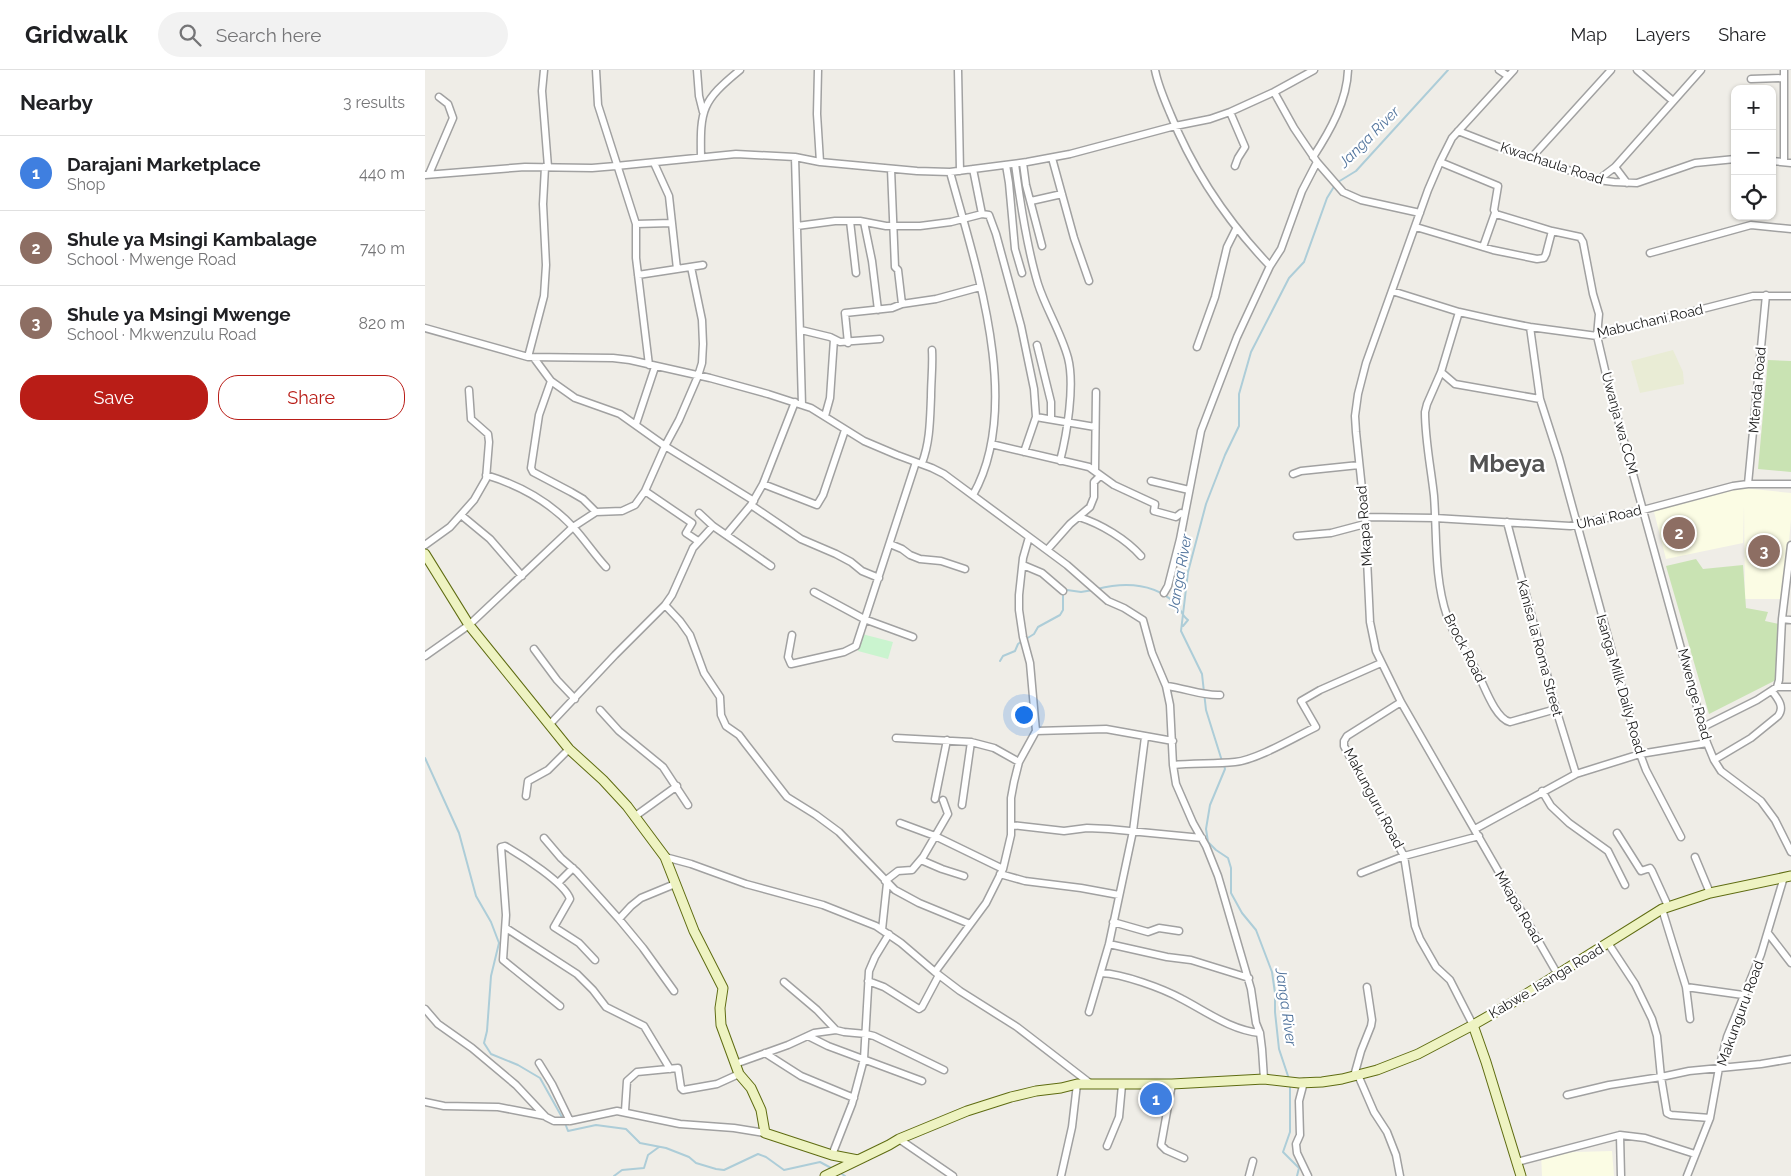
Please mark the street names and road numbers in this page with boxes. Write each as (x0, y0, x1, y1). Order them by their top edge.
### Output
street label: Kwachaula Road (1498, 139, 1606, 187)
street label: Mabuchani Road (1595, 301, 1705, 341)
street label: Mtenda Road (1745, 346, 1769, 434)
street label: Uwanja wa CCM (1599, 370, 1641, 476)
street label: Mkapa Road (1353, 485, 1375, 567)
street label: Uhai Road (1575, 502, 1643, 532)
street label: Kanisa la Roma Street (1514, 578, 1566, 718)
street label: Brock Road (1441, 611, 1489, 685)
street label: Isanga Milk Daily Road (1593, 612, 1649, 756)
street label: Mwenge Road (1675, 647, 1715, 741)
street label: Makunguru Road (1341, 745, 1407, 851)
street label: Mkapa Road (1492, 868, 1546, 946)
street label: Kabwe_Isanga Road (1486, 940, 1606, 1022)
street label: Makunguru Road (1713, 958, 1767, 1068)

